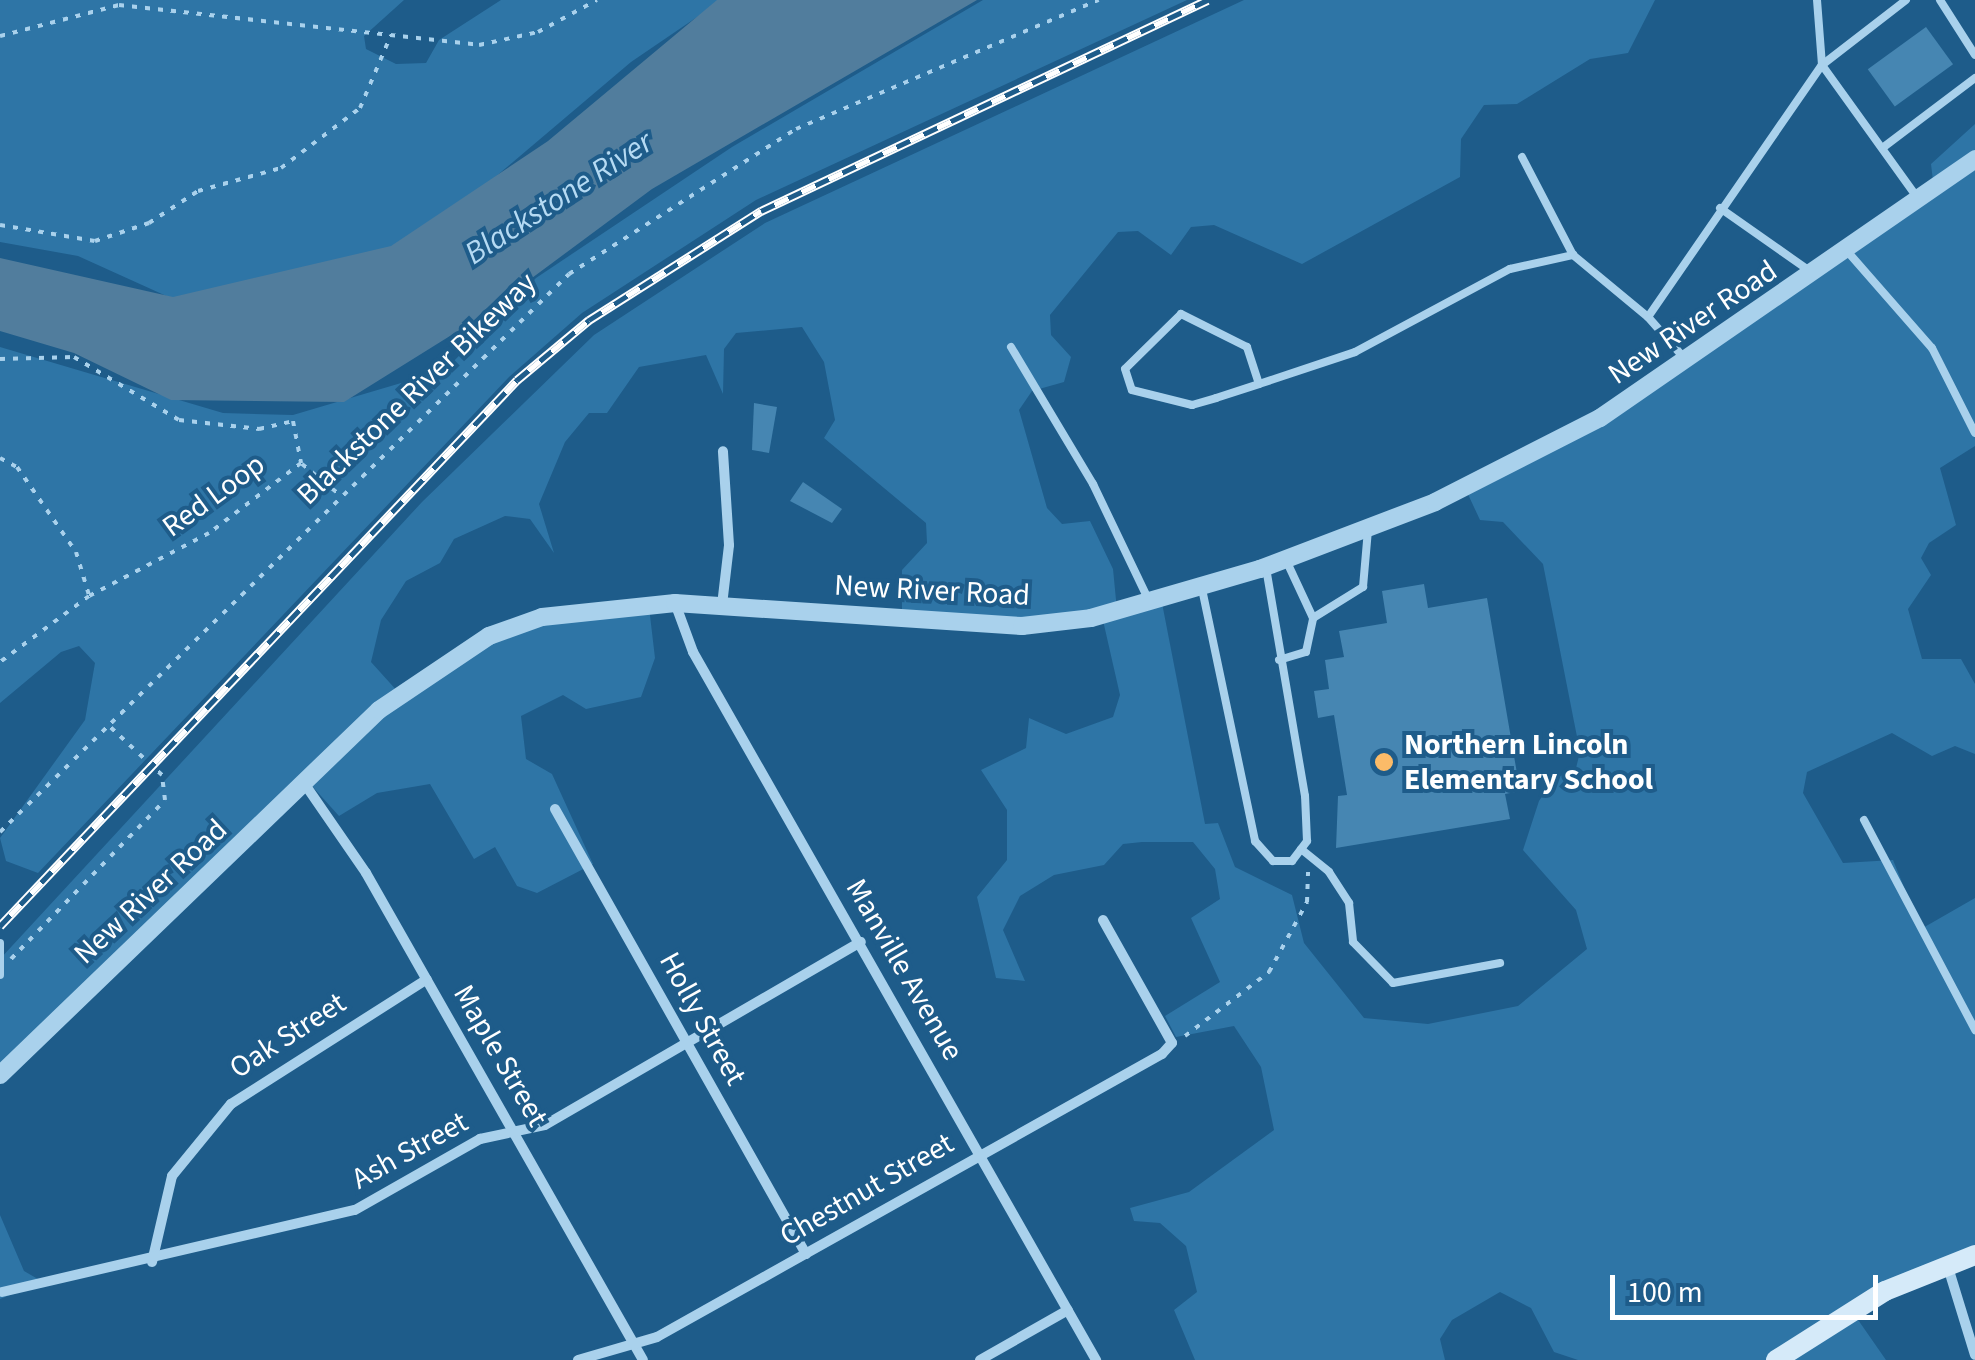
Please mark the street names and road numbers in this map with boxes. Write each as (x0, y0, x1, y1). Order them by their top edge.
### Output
street label: New River Road (1602, 253, 1784, 393)
street label: Blackstone River Bikeway (290, 265, 544, 513)
street label: Red Loop (156, 447, 272, 545)
street label: New River Road (833, 568, 1031, 614)
street label: New River Road (67, 812, 235, 972)
street label: Manville Avenue (838, 873, 970, 1067)
street label: Holly Street (651, 946, 753, 1092)
street label: Maple Street (445, 979, 555, 1133)
street label: Oak Street (223, 985, 353, 1087)
street label: Ash Street (346, 1104, 474, 1198)
street label: Chestnut Street (774, 1126, 960, 1254)

